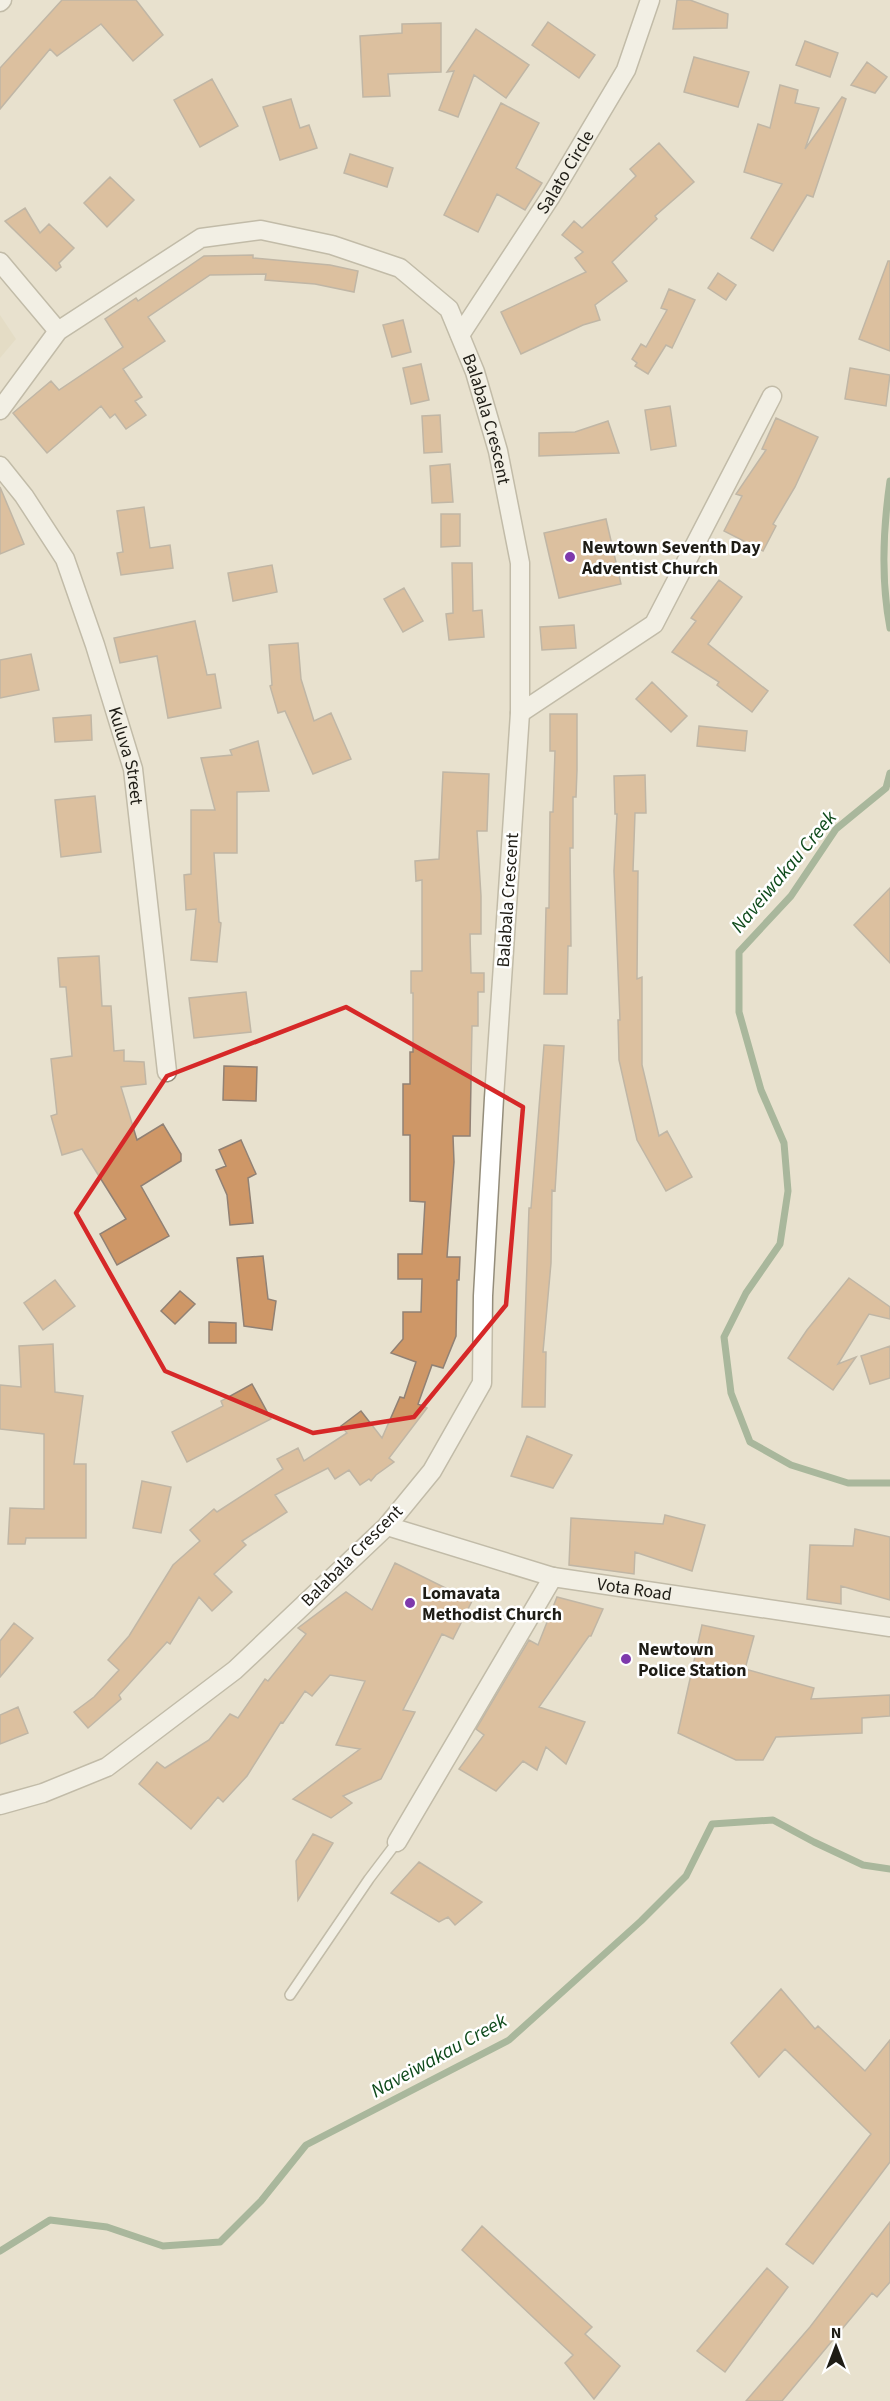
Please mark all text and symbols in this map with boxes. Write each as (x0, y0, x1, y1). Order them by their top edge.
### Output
street label: Salato Circle (530, 125, 600, 219)
street label: Balabala Crescent (456, 350, 517, 486)
place label: Newtown Seventh Day Adventist Church (581, 535, 761, 581)
marker: Newtown Seventh Day Adventist Church (563, 550, 577, 564)
street label: Kuluva Street (102, 704, 149, 806)
water label: Naveiwakau Creek (724, 804, 844, 939)
street label: Balabala Crescent (491, 832, 525, 968)
street label: Balabala Crescent (295, 1499, 409, 1613)
street label: Vota Road (595, 1571, 674, 1607)
place label: Lomavata Methodist Church (422, 1581, 562, 1627)
marker: Lomavata Methodist Church (403, 1596, 417, 1610)
place label: Newtown Police Station (638, 1637, 747, 1683)
marker: Newtown Police Station (619, 1652, 633, 1666)
water label: Naveiwakau Creek (366, 2007, 513, 2105)
north arrow (806, 2317, 866, 2377)
text: N (831, 2322, 841, 2344)

